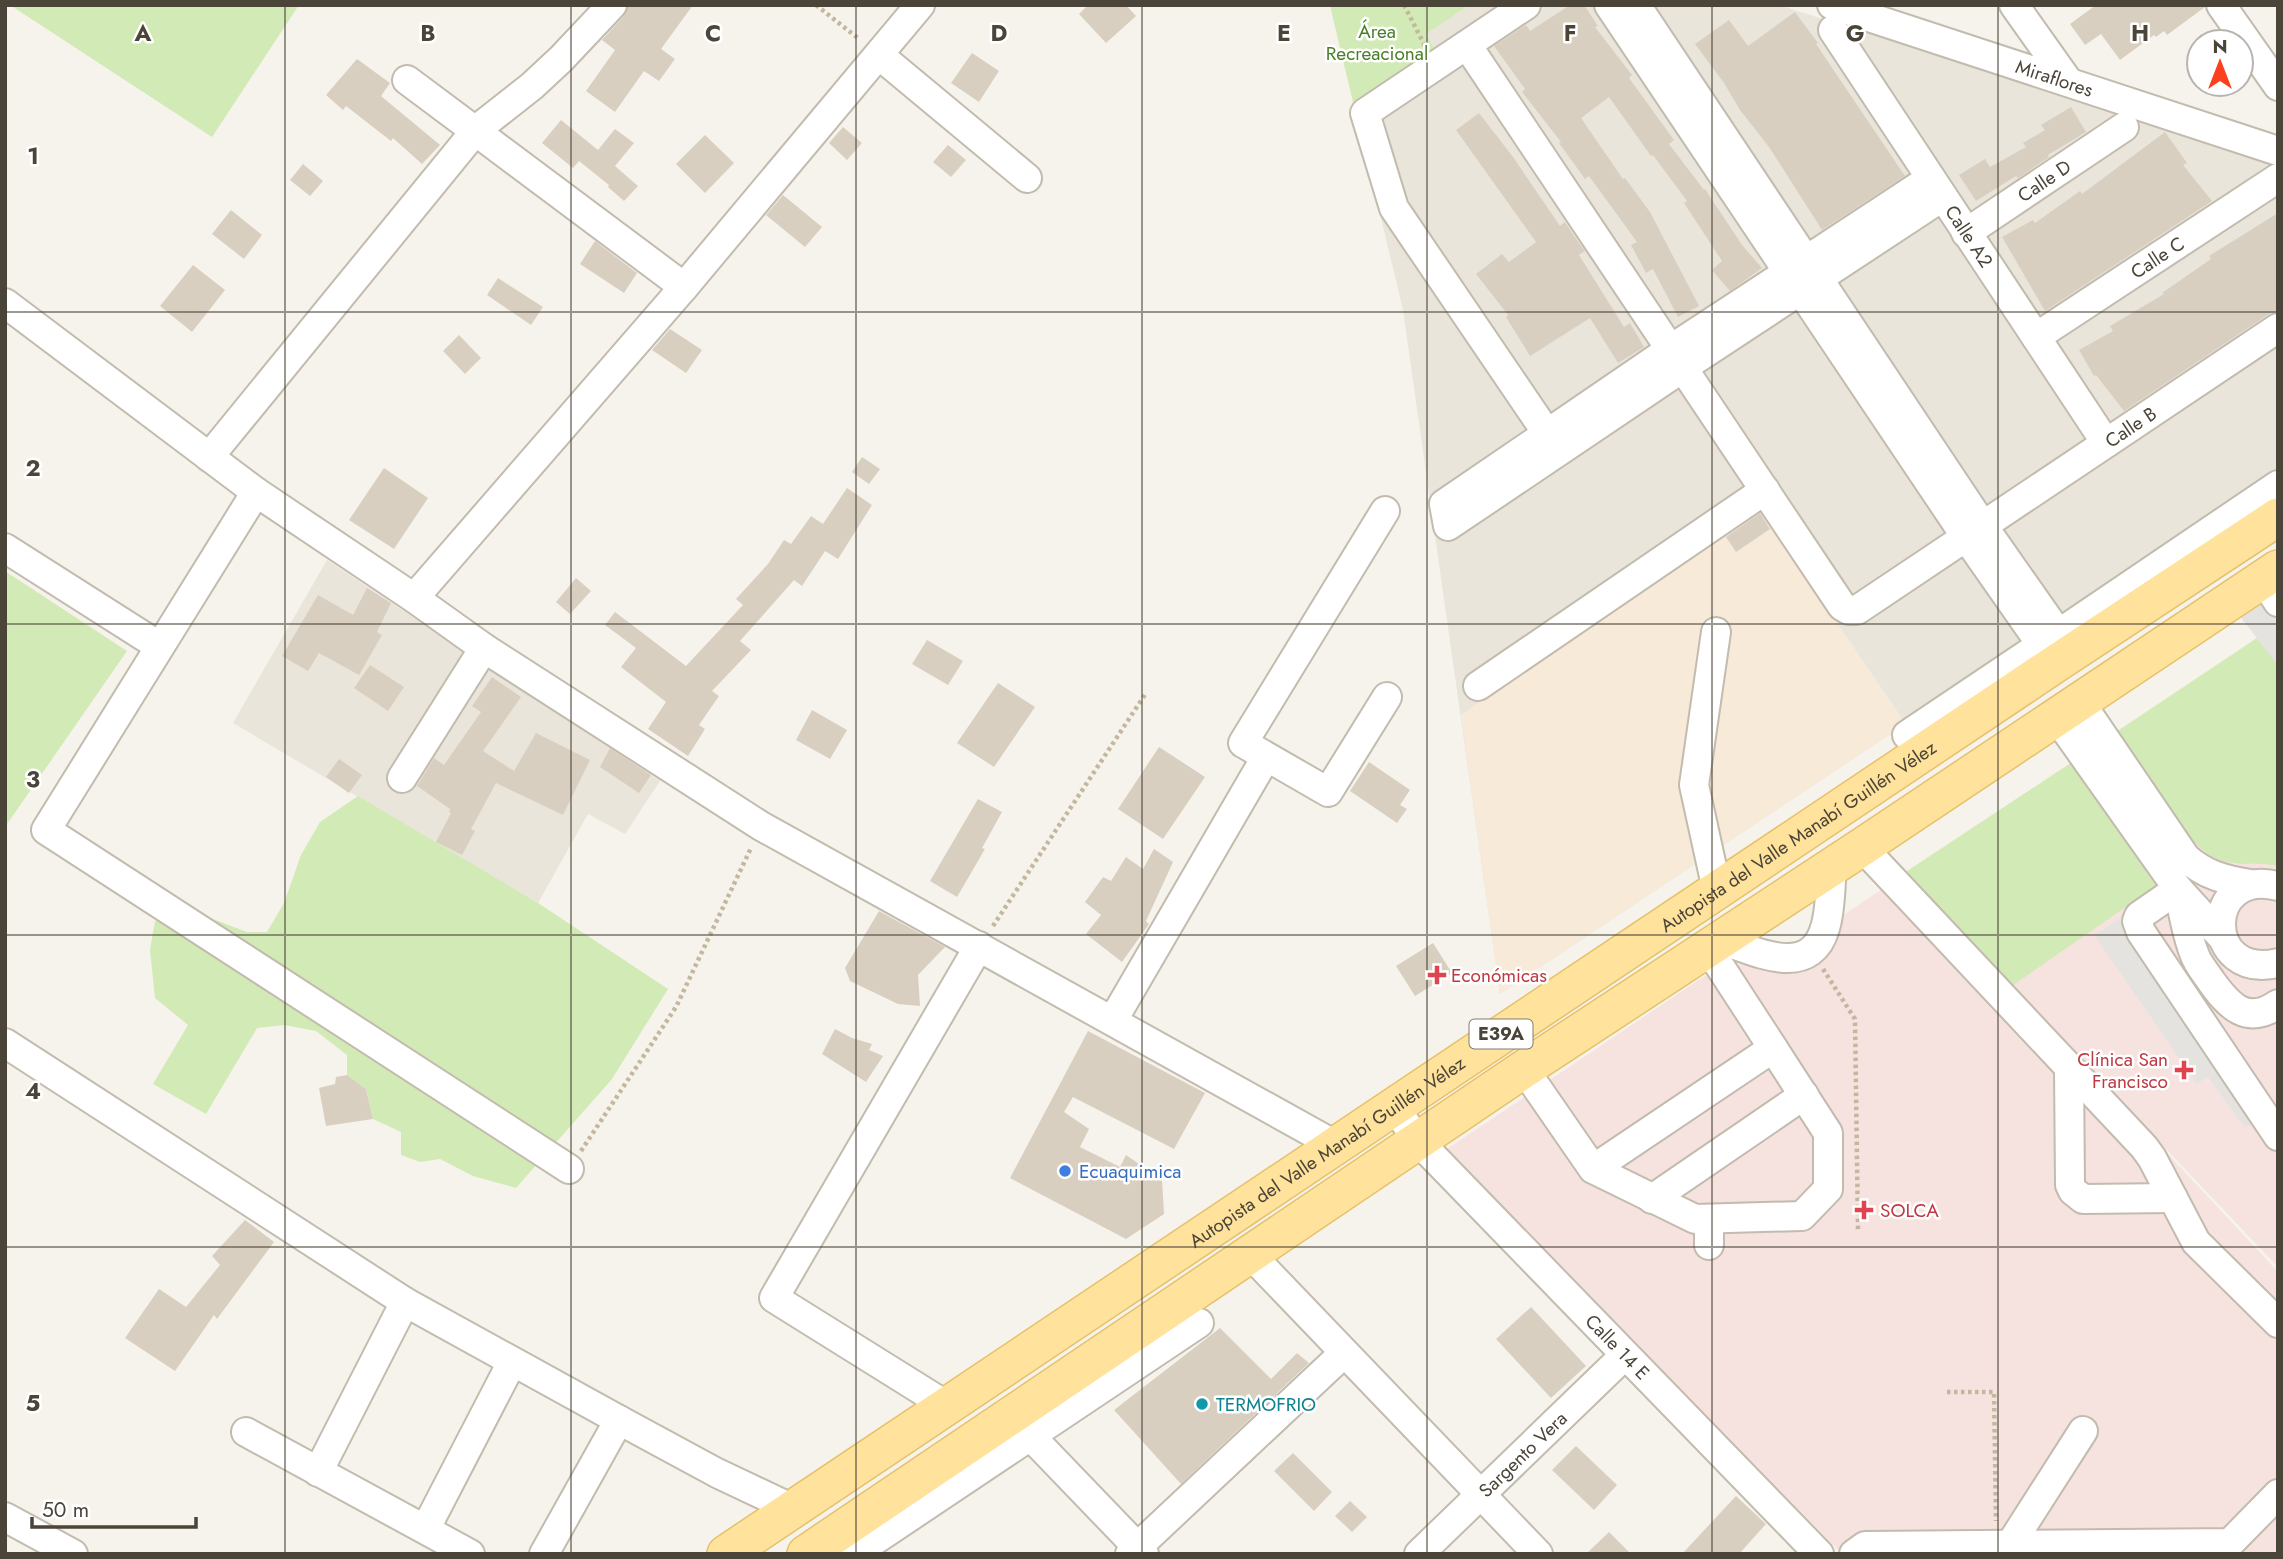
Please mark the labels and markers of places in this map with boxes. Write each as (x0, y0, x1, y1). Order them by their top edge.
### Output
place label: Económicas (1451, 962, 1547, 989)
marker: Económicas (1429, 967, 1445, 983)
place label: Clínica San Francisco (2077, 1046, 2168, 1095)
marker: Clínica San Francisco (2174, 1060, 2194, 1080)
place label: Ecuaquimica (1079, 1158, 1181, 1185)
marker: Ecuaquimica (1057, 1163, 1073, 1179)
place label: SOLCA (1880, 1197, 1939, 1224)
marker: SOLCA (1854, 1200, 1874, 1220)
place label: TERMOFRIO (1216, 1391, 1316, 1418)
marker: TERMOFRIO (1194, 1396, 1210, 1412)

